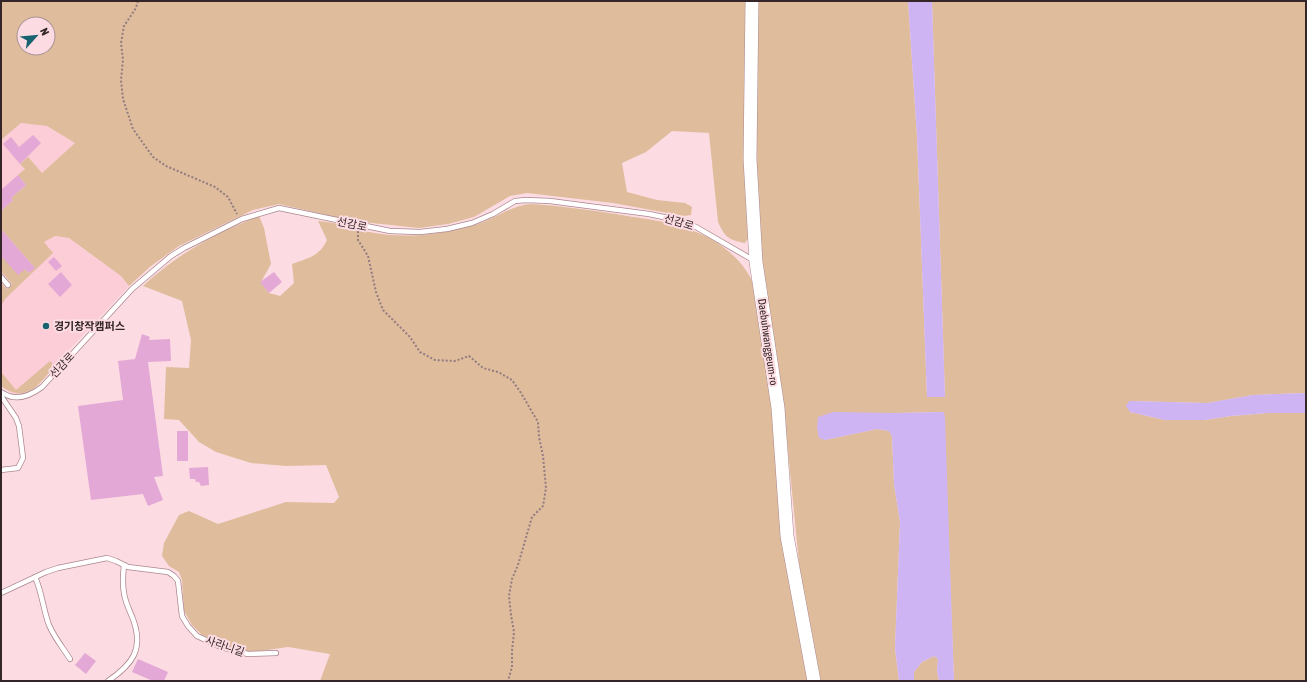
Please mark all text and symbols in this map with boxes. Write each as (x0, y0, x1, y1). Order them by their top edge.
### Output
north arrow (16, 16, 56, 56)
text: N (38, 26, 52, 37)
street label: 선감로 (663, 212, 695, 232)
street label: 선감로 (336, 215, 368, 233)
street label: Daebuhwanggeum-ro (756, 298, 780, 386)
place label: 경기창작캠퍼스 (54, 320, 125, 332)
marker: 경기창작캠퍼스 (41, 321, 51, 331)
street label: 선감로 (47, 350, 77, 380)
street label: 사라니길 (204, 634, 246, 658)

